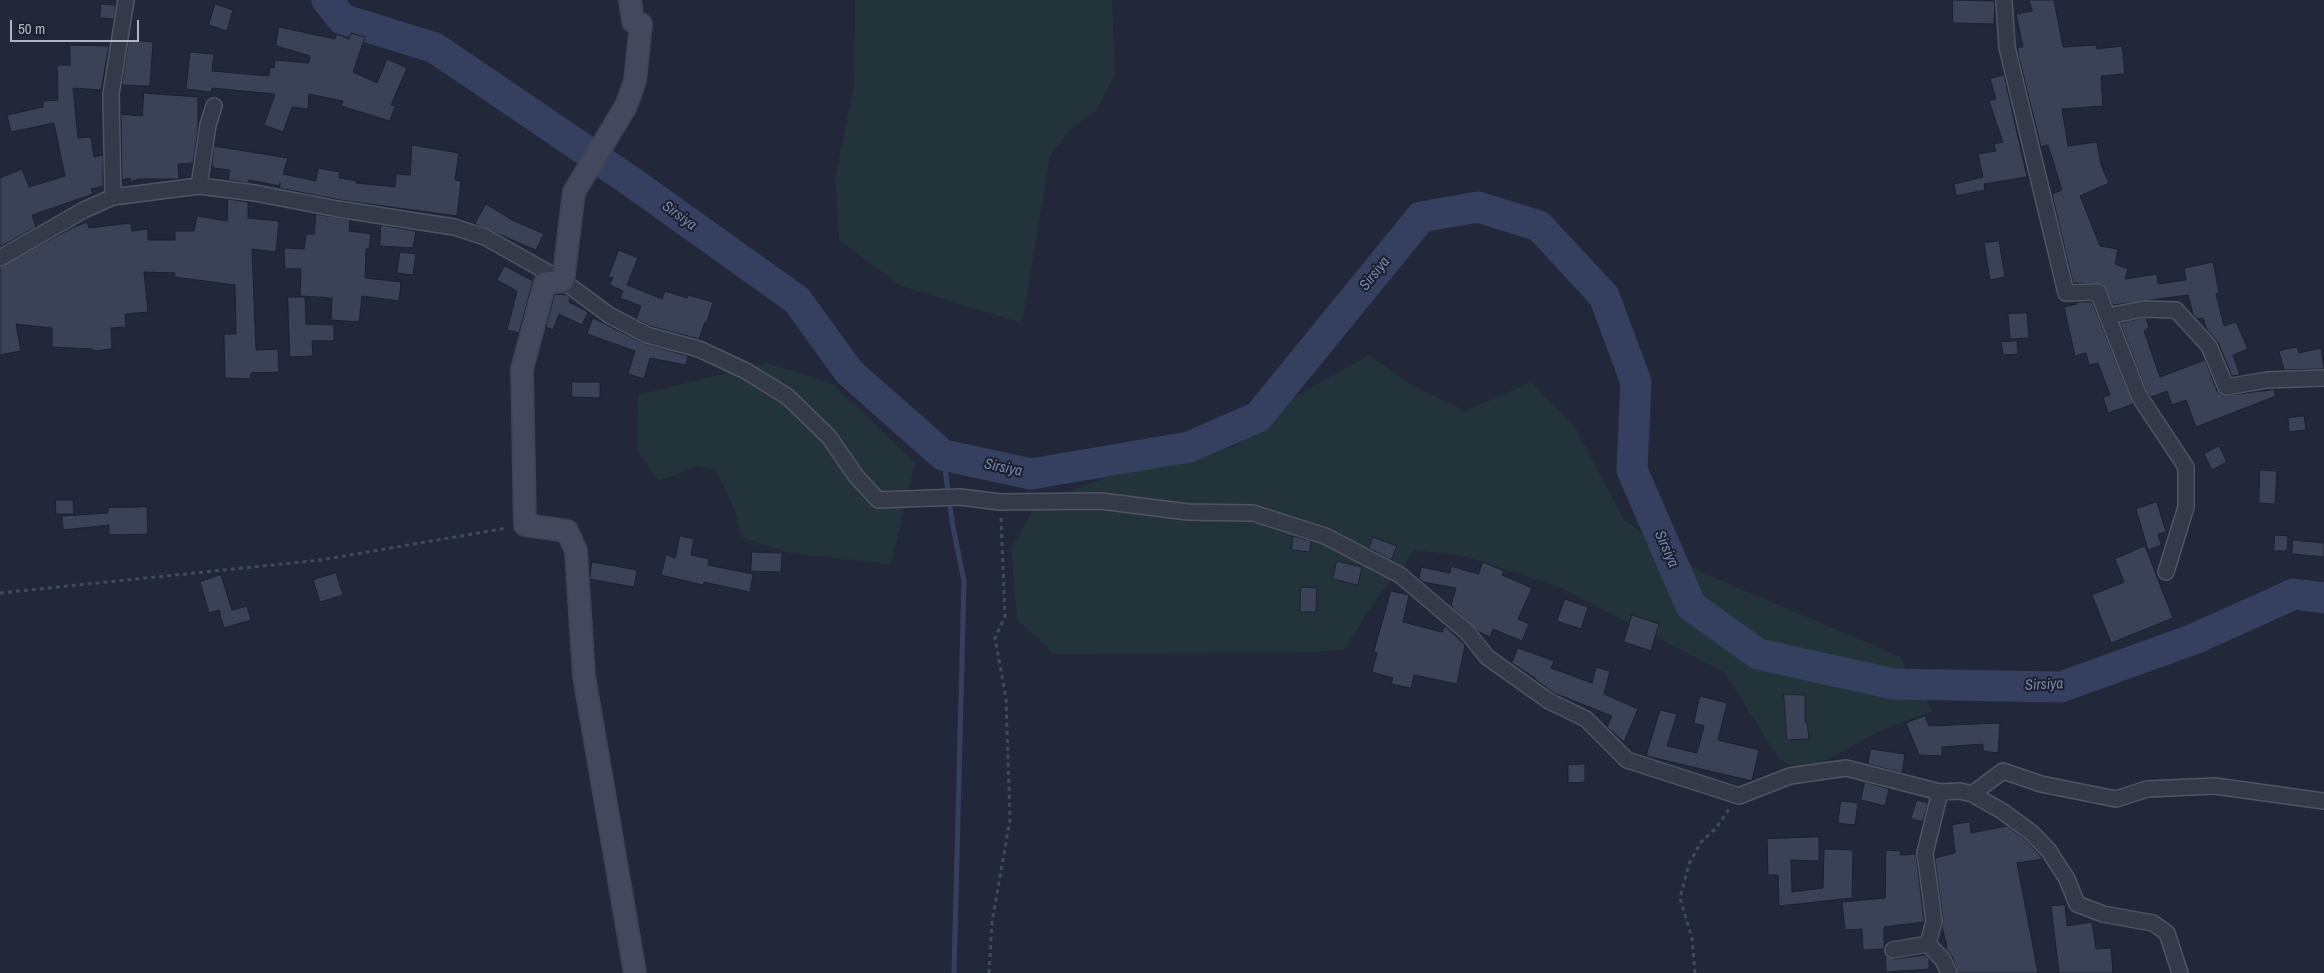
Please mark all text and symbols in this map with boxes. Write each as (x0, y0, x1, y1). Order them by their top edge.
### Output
scale bar (12, 10, 141, 42)
text: 50 m (18, 18, 45, 39)
water label: Sirsiya (658, 197, 700, 235)
water label: Sirsiya (1356, 253, 1394, 295)
water label: Sirsiya (982, 455, 1024, 481)
water label: Sirsiya (1650, 528, 1682, 570)
water label: Sirsiya (2024, 675, 2064, 695)

